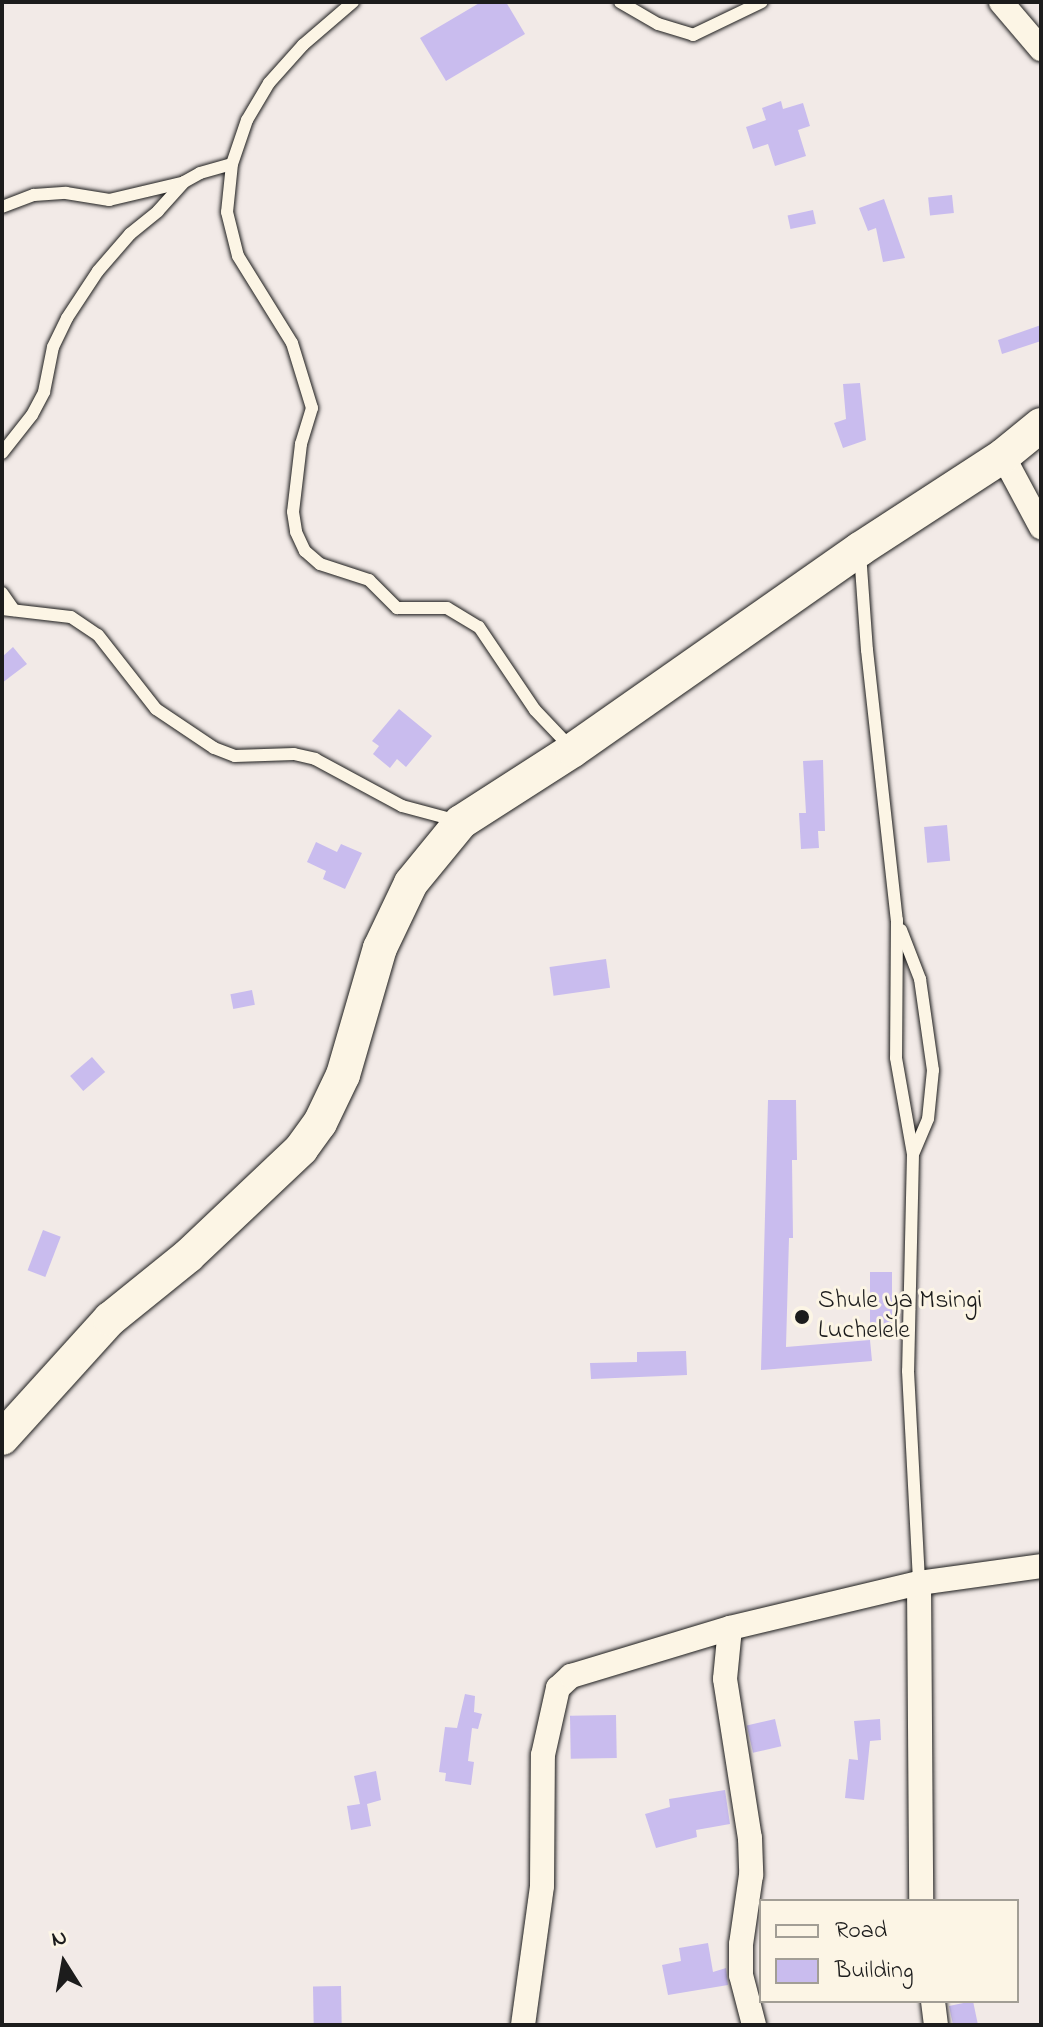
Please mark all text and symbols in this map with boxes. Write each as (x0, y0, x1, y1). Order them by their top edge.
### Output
place label: Shule ya Msingi Luchelele (818, 1286, 982, 1348)
marker: Shule ya Msingi Luchelele (793, 1308, 811, 1326)
legend (759, 1899, 1019, 2003)
text: Road (835, 1914, 887, 1949)
text: N (49, 1922, 70, 1957)
north arrow (24, 1923, 104, 2003)
text: Building (835, 1954, 914, 1989)

